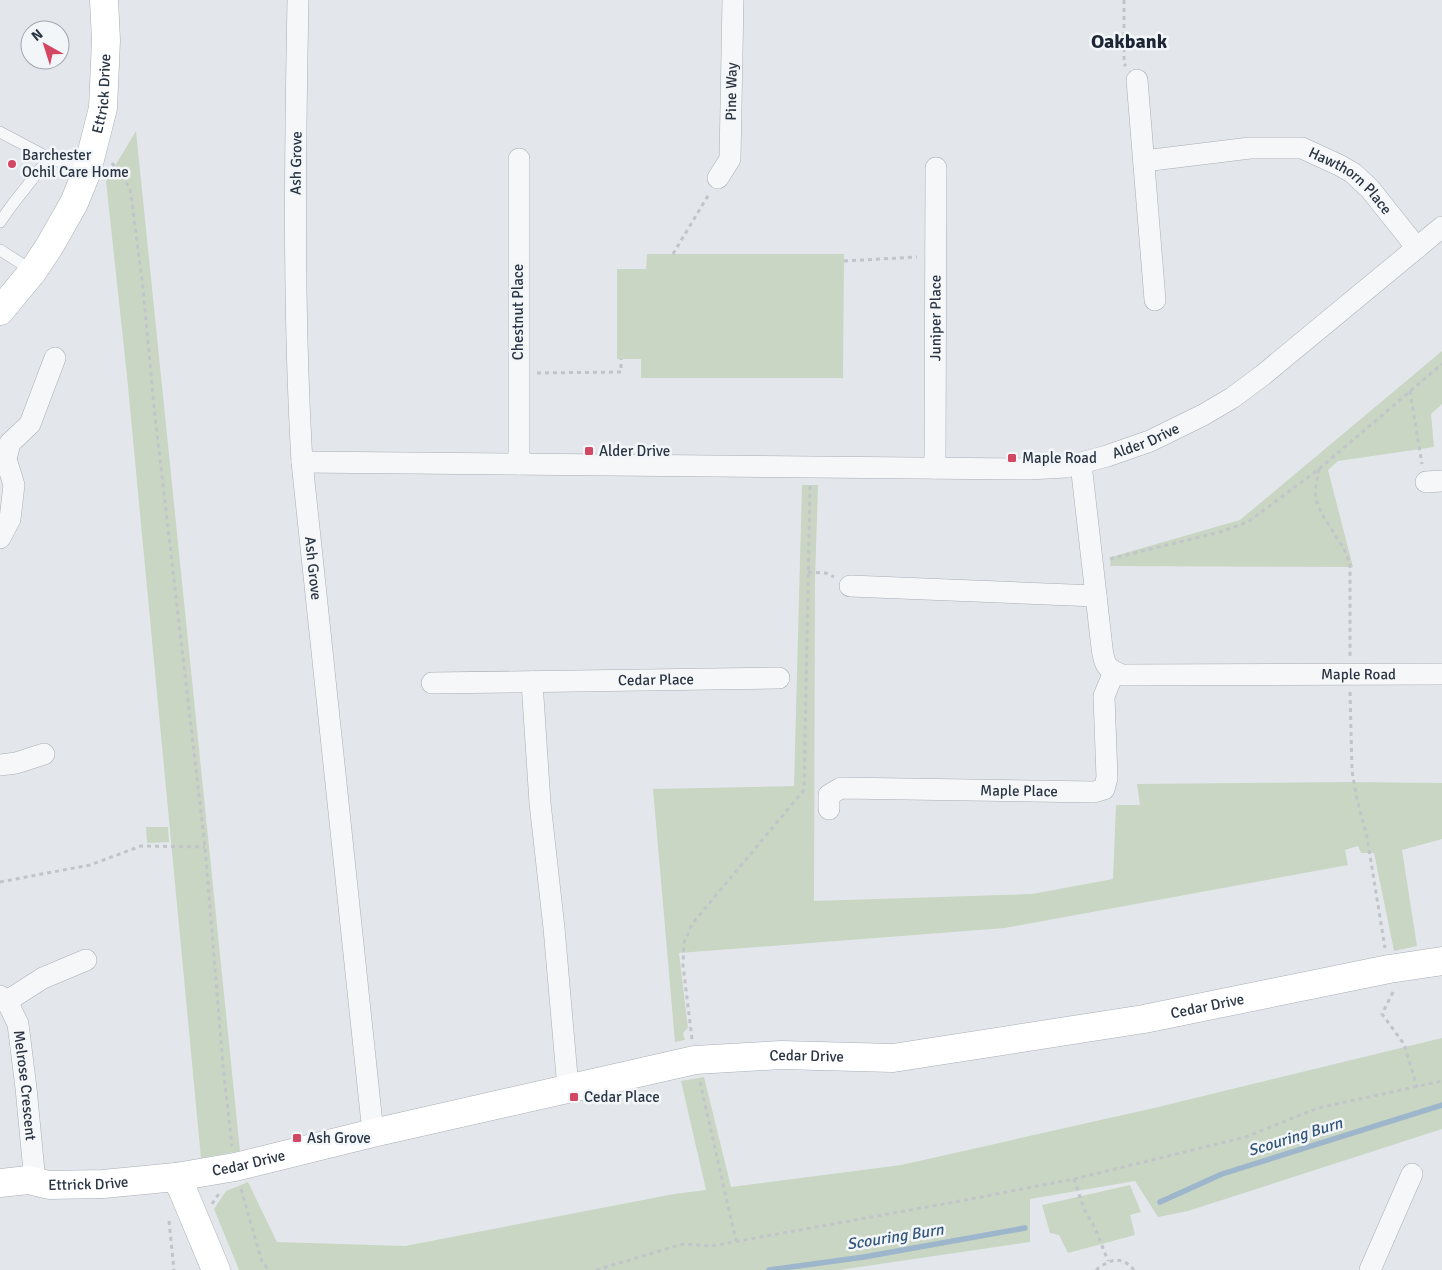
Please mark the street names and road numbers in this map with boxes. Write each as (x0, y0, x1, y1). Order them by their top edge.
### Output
street label: Ettrick Drive (88, 53, 114, 135)
street label: Pine Way (722, 62, 741, 121)
street label: Ash Grove (286, 131, 306, 195)
street label: Hawthorn Place (1306, 143, 1396, 218)
street label: Chestnut Place (509, 264, 527, 360)
street label: Juniper Place (926, 275, 945, 361)
street label: Alder Drive (1110, 419, 1182, 463)
street label: Ash Grove (301, 536, 326, 601)
street label: Maple Road (1321, 665, 1396, 683)
street label: Cedar Place (618, 670, 694, 689)
street label: Maple Place (980, 781, 1058, 800)
street label: Cedar Drive (1169, 990, 1246, 1022)
street label: Melrose Crescent (10, 1029, 40, 1141)
street label: Cedar Drive (769, 1046, 844, 1066)
street label: Cedar Drive (211, 1146, 287, 1180)
street label: Ettrick Drive (48, 1173, 129, 1194)

